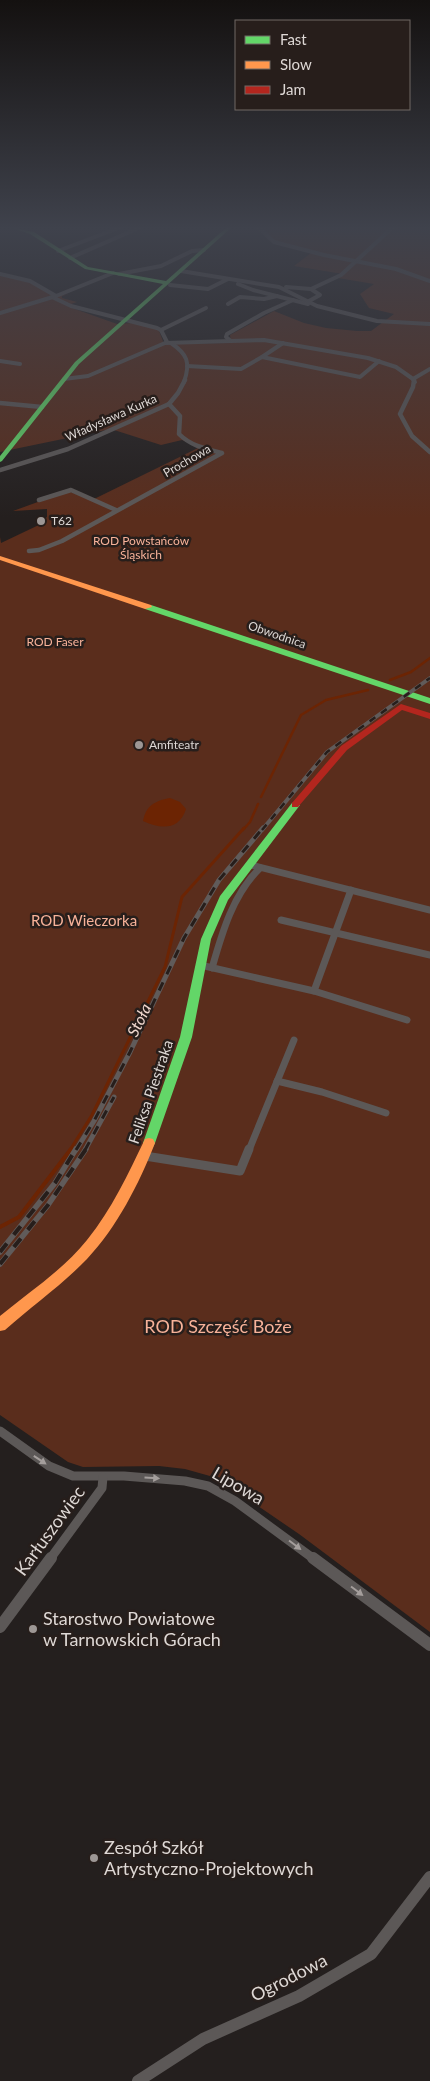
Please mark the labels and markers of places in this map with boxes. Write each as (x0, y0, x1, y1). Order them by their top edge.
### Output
place label: T62 (51, 513, 72, 528)
marker: T62 (35, 515, 47, 527)
place label: Amfiteatr (149, 737, 200, 752)
marker: Amfiteatr (133, 739, 145, 751)
place label: Starostwo Powiatowe w Tarnowskich Górach (43, 1607, 221, 1650)
marker: Starostwo Powiatowe w Tarnowskich Górach (27, 1623, 39, 1635)
place label: Zespół Szkół Artystyczno-Projektowych (104, 1836, 314, 1879)
marker: Zespół Szkół Artystyczno-Projektowych (88, 1852, 100, 1864)

